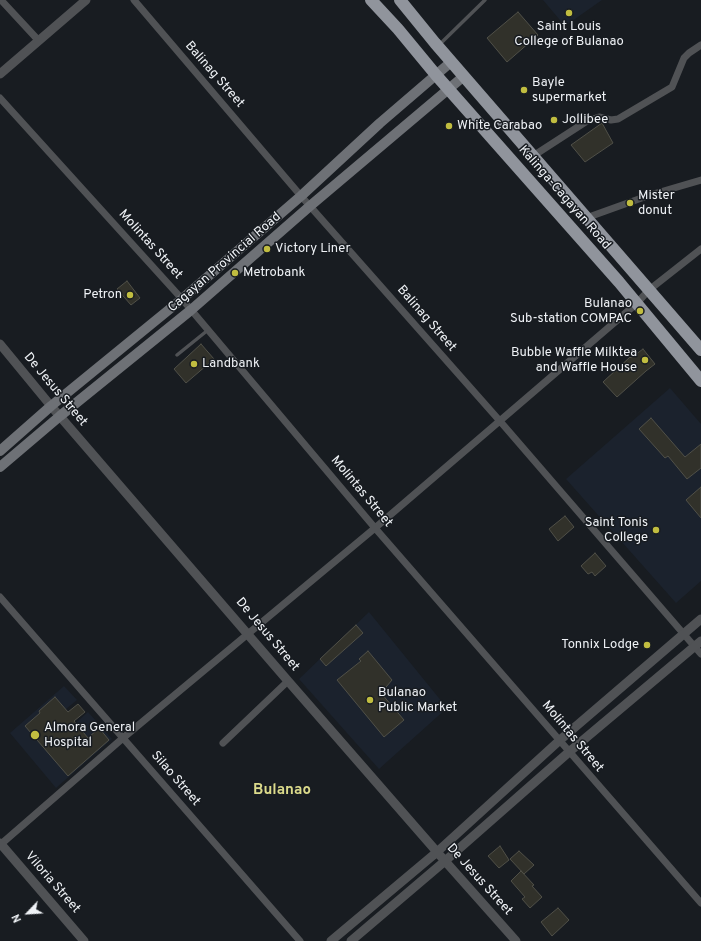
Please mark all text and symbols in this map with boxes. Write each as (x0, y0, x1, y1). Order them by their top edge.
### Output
marker: Saint Louis College of Bulanao (564, 8, 574, 18)
place label: Saint Louis College of Bulanao (514, 19, 624, 50)
street label: Balinag Street (181, 39, 247, 111)
place label: Bayle supermarket (532, 75, 606, 106)
marker: Bayle supermarket (519, 85, 529, 95)
place label: Jollibee (562, 112, 608, 128)
marker: Jollibee (549, 115, 559, 125)
place label: White Carabao (457, 118, 542, 134)
marker: White Carabao (444, 121, 454, 131)
street label: Kalinga-Cagayan Road (515, 143, 613, 253)
place label: Mister donut (638, 188, 675, 219)
marker: Mister donut (625, 198, 635, 208)
street label: Molintas Street (115, 207, 185, 283)
street label: Cagayan Provincial Road (165, 210, 285, 316)
place label: Victory Liner (275, 241, 350, 257)
marker: Victory Liner (262, 244, 272, 254)
place label: Metrobank (243, 265, 305, 281)
marker: Metrobank (230, 268, 240, 278)
street label: Balinag Street (393, 283, 459, 355)
place label: Petron (83, 287, 122, 303)
marker: Petron (125, 290, 135, 300)
place label: Bulanao Sub-station COMPAC (510, 296, 632, 327)
marker: Bulanao Sub-station COMPAC (635, 306, 645, 316)
place label: Bubble Waffle Milktea and Waffle House (511, 345, 637, 376)
street label: De Jesus Street (20, 350, 90, 430)
marker: Bubble Waffle Milktea and Waffle House (640, 355, 650, 365)
place label: Landbank (202, 356, 260, 372)
marker: Landbank (189, 359, 199, 369)
street label: Molintas Street (327, 453, 395, 531)
place label: Saint Tonis College (585, 515, 648, 546)
marker: Saint Tonis College (651, 525, 661, 535)
street label: De Jesus Street (232, 595, 302, 675)
place label: Tonnix Lodge (561, 637, 639, 653)
marker: Tonnix Lodge (642, 640, 652, 650)
place label: Bulanao Public Market (378, 685, 457, 716)
marker: Bulanao Public Market (365, 695, 375, 705)
street label: Molintas Street (538, 698, 606, 776)
place label: Almora General Hospital (44, 720, 135, 751)
marker: Almora General Hospital (29, 729, 41, 741)
street label: Silao Street (147, 748, 203, 810)
district label: Bulanao (253, 782, 311, 800)
street label: De Jesus Street (443, 841, 515, 919)
street label: Viloria Street (21, 849, 83, 917)
north arrow (8, 893, 48, 933)
text: N (9, 912, 25, 925)

